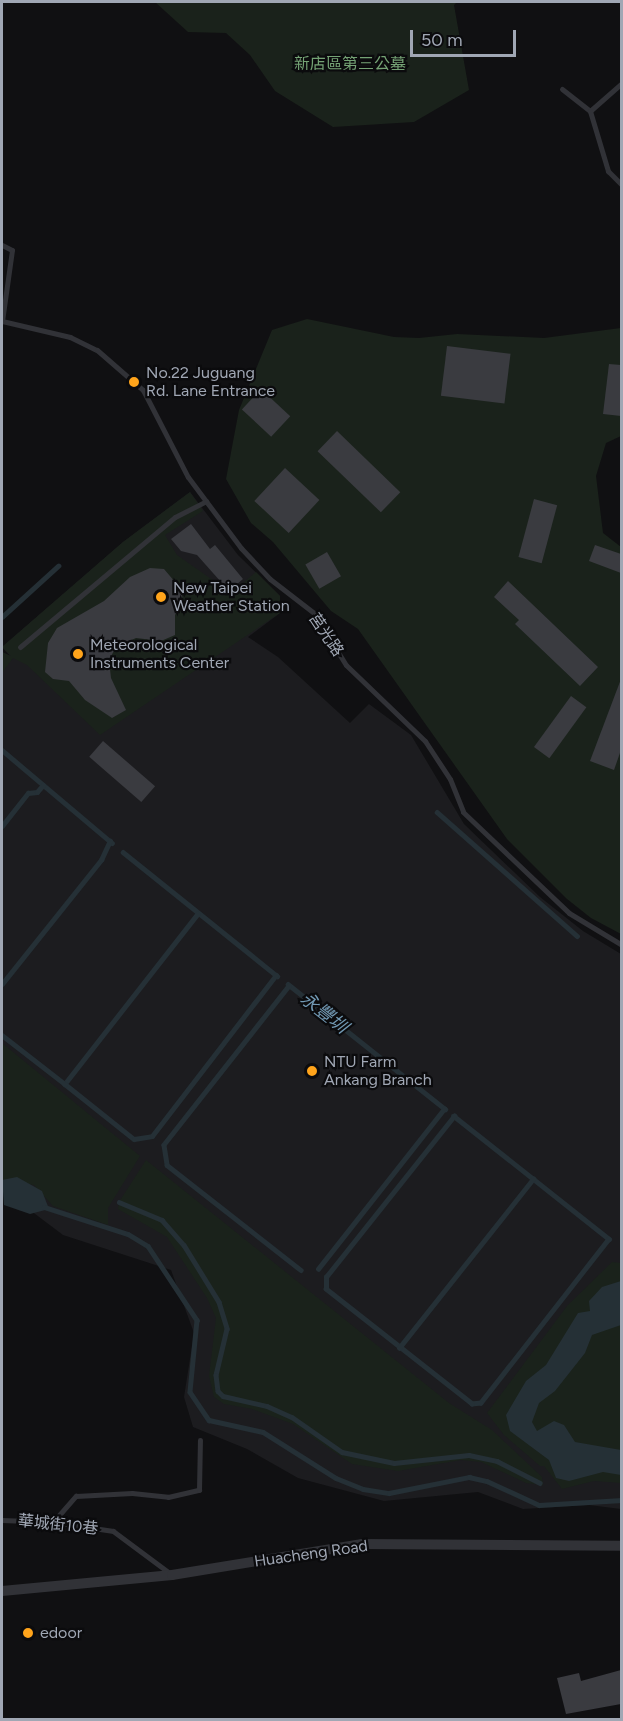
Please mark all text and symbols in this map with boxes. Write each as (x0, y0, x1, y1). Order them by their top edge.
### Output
scale bar (413, 18, 520, 56)
text: 50 m (421, 29, 463, 51)
park label: 新店區第三公墓 (294, 54, 406, 74)
place label: No.22 Juguang Rd. Lane Entrance (146, 363, 275, 401)
marker: No.22 Juguang Rd. Lane Entrance (127, 375, 141, 389)
place label: New Taipei Weather Station (173, 578, 290, 616)
marker: New Taipei Weather Station (154, 590, 168, 604)
street label: 莒光路 (305, 610, 347, 660)
place label: Meteorological Instruments Center (90, 635, 229, 673)
marker: Meteorological Instruments Center (71, 647, 85, 661)
water label: 永豐圳 (296, 988, 352, 1038)
place label: NTU Farm Ankang Branch (324, 1052, 432, 1090)
marker: NTU Farm Ankang Branch (305, 1064, 319, 1078)
street label: 華城街10巷 (17, 1511, 99, 1539)
street label: Huacheng Road (253, 1537, 369, 1571)
place label: edoor (40, 1623, 82, 1643)
marker: edoor (21, 1626, 35, 1640)

